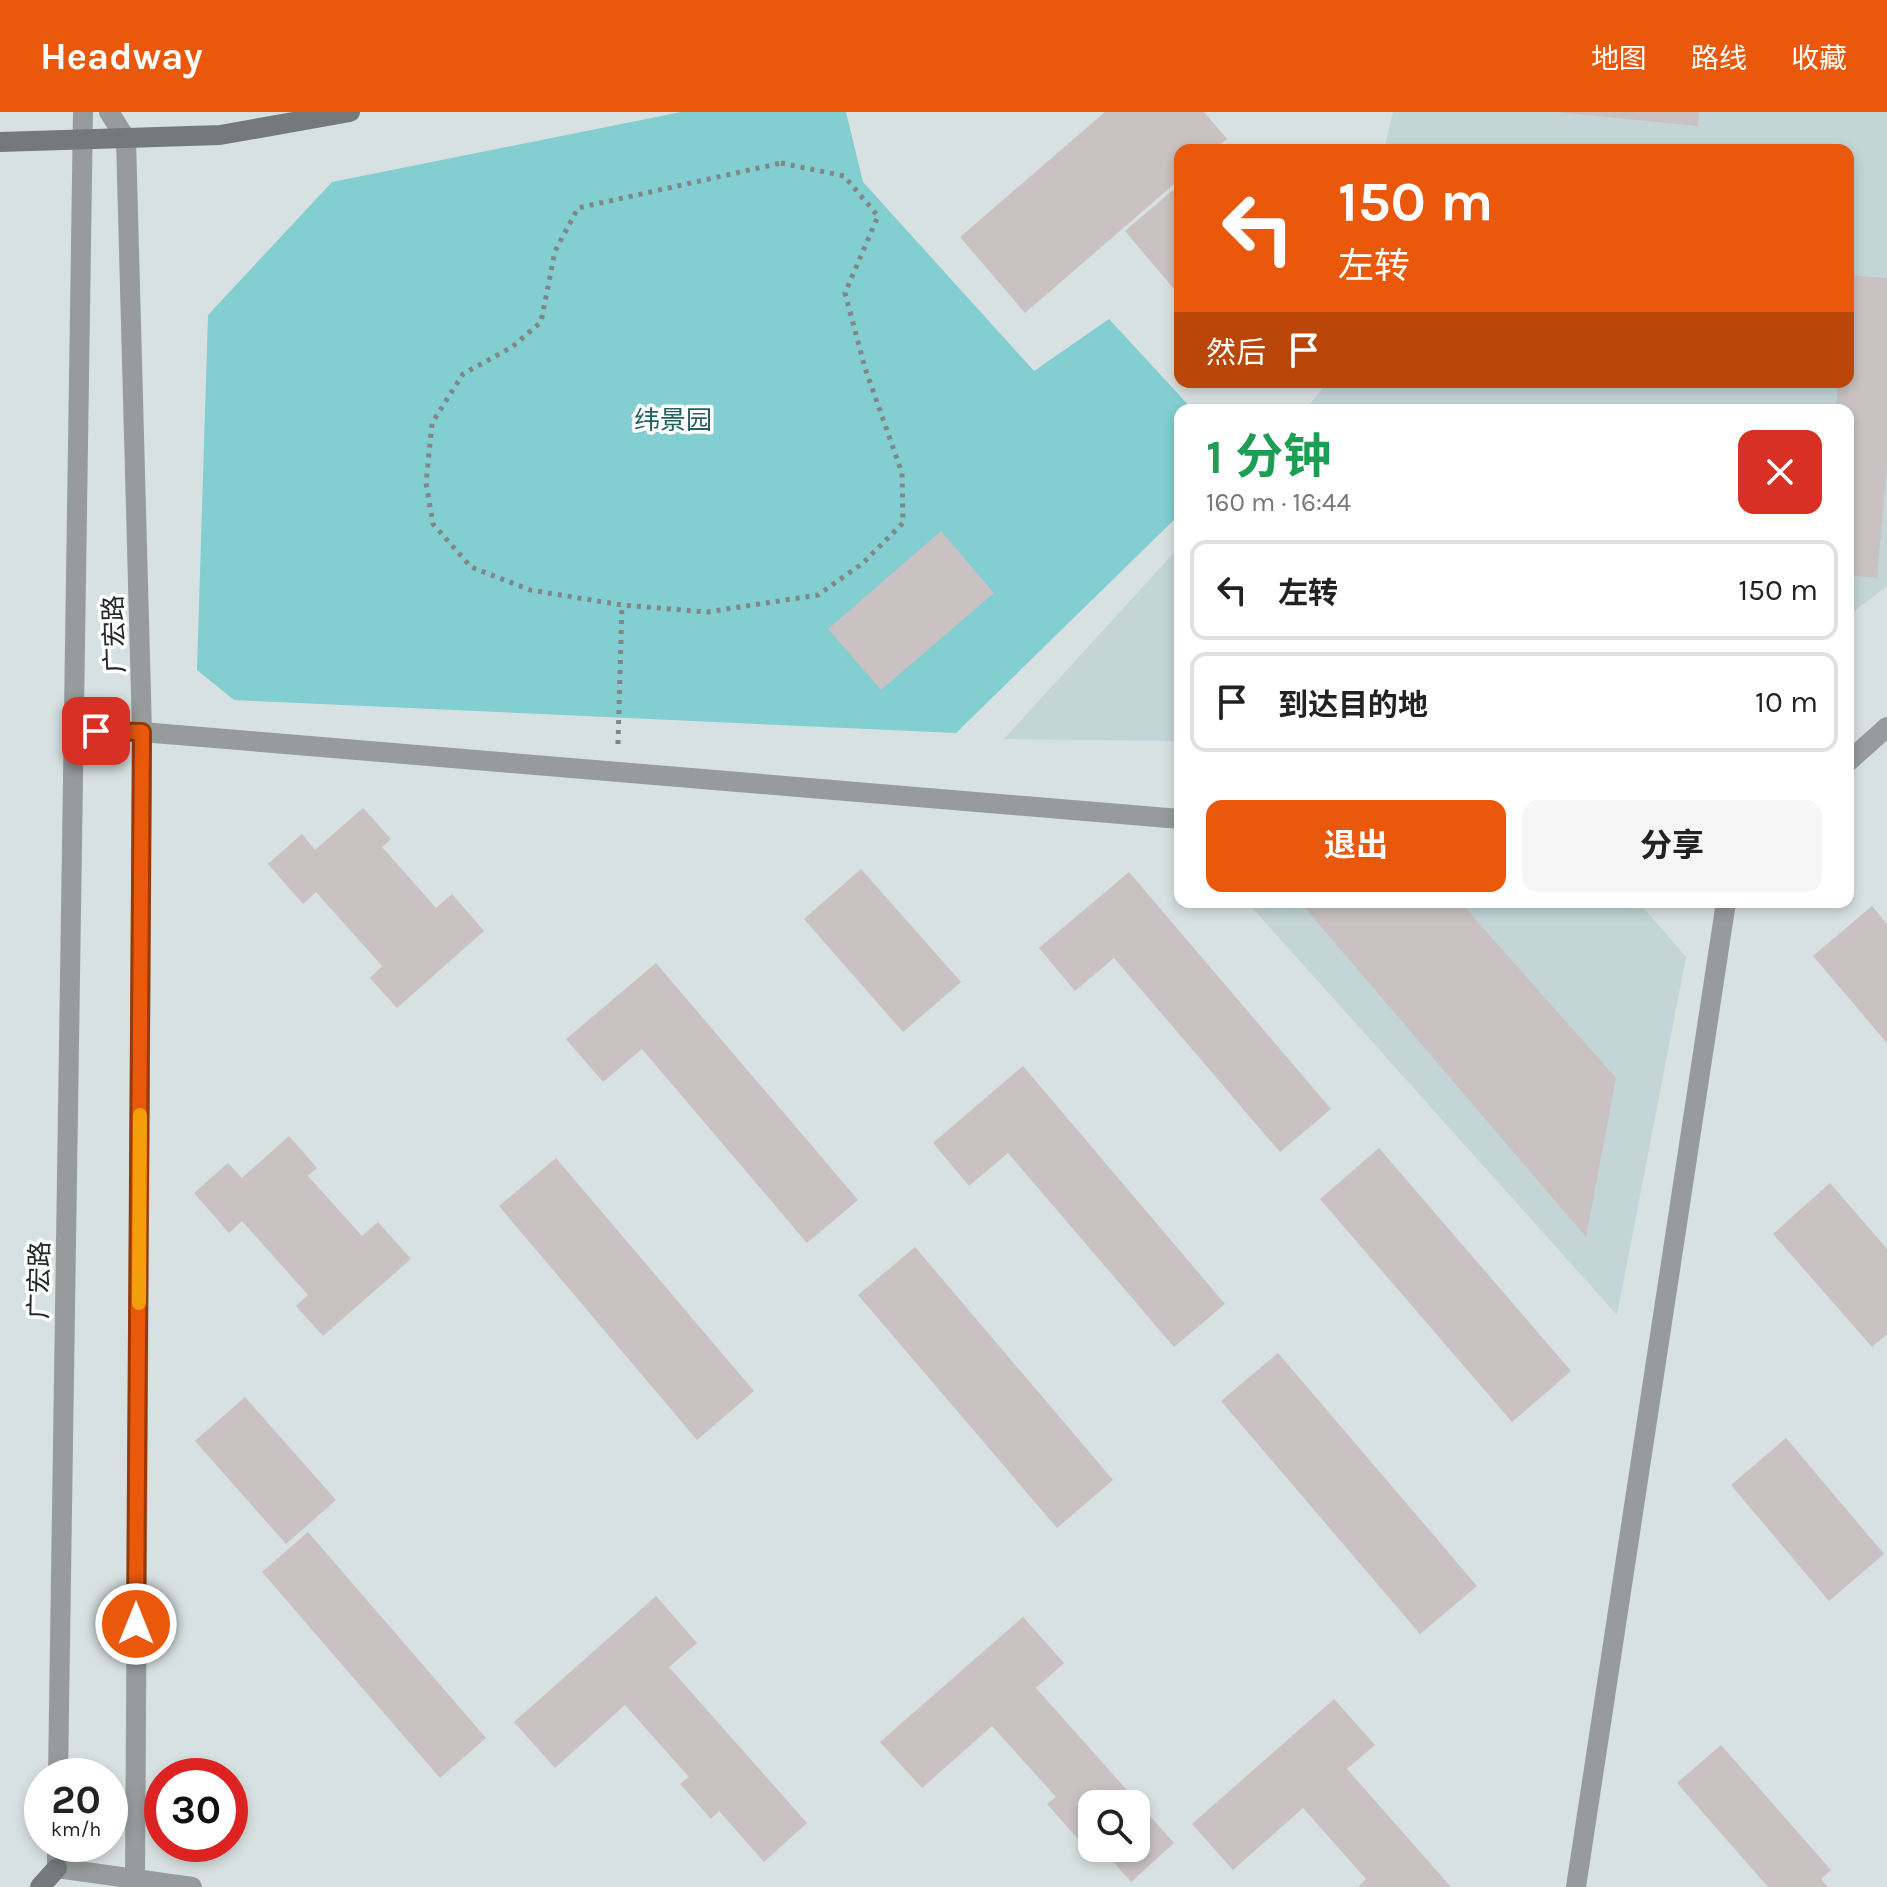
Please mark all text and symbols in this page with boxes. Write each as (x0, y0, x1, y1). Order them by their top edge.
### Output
text: Headway (40, 34, 203, 79)
text: 地图 (1591, 42, 1647, 75)
text: 路线 (1691, 42, 1747, 75)
text: 收藏 (1791, 42, 1847, 75)
text: 150 m (1338, 169, 1493, 234)
icon: left (1206, 176, 1310, 280)
text: 左转 (1338, 245, 1410, 287)
icon: arrive (1282, 328, 1326, 372)
text: 然后 (1206, 335, 1266, 371)
park label: 纬景园 (634, 405, 712, 436)
text: 1 分钟 (1206, 429, 1331, 485)
button: close (1738, 430, 1822, 514)
text: 160 m · 16:44 (1206, 487, 1351, 518)
icon: left (1210, 568, 1254, 612)
text: 150 m (1738, 572, 1818, 608)
text: 左转 (1278, 575, 1338, 611)
street label: 广宏路 (98, 594, 131, 674)
icon: arrive (1210, 680, 1254, 724)
text: 10 m (1755, 684, 1818, 720)
text: 到达目的地 (1278, 687, 1428, 723)
pin (62, 697, 130, 765)
icon: arrive (74, 709, 118, 753)
button: 退出 (1206, 800, 1506, 892)
button: 分享 (1522, 800, 1822, 892)
street label: 广宏路 (23, 1241, 56, 1319)
position arrow (94, 1582, 178, 1666)
speed limit sign: 30 (144, 1758, 248, 1862)
text: 20 (51, 1776, 101, 1823)
map controls (1078, 1790, 1150, 1862)
button: search (1078, 1790, 1150, 1862)
text: km/h (51, 1818, 101, 1841)

